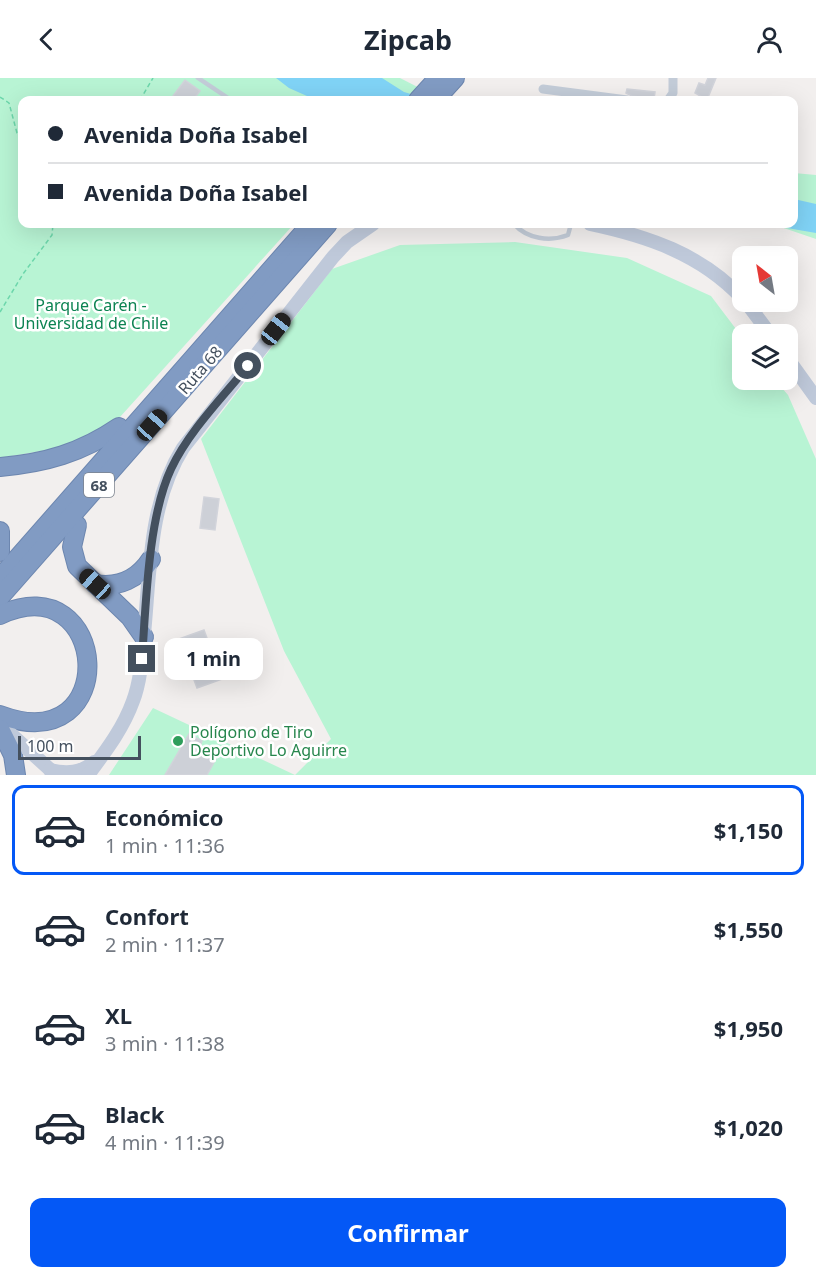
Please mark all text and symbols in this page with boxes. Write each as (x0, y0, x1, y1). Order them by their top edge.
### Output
text: Zipcab (364, 21, 452, 58)
icon: back (30, 23, 63, 56)
icon: person (753, 23, 786, 56)
text: Avenida Doña Isabel (84, 119, 308, 149)
text: Avenida Doña Isabel (84, 177, 308, 207)
north arrow (732, 246, 798, 312)
map controls (732, 246, 798, 390)
park label: Parque Carén - Universidad de Chile (14, 294, 168, 334)
car (258, 309, 294, 349)
button: layers (732, 324, 798, 390)
street label: Ruta 68 (173, 341, 227, 399)
route start (234, 352, 261, 379)
car (133, 406, 171, 444)
road number: 68 (84, 473, 114, 497)
car (76, 565, 114, 603)
callout: 1 min (163, 638, 262, 680)
route end (128, 645, 155, 672)
text: 1 min (186, 645, 241, 672)
place label: Polígono de Tiro Deportivo Lo Aguirre (190, 721, 347, 761)
scale bar (18, 733, 141, 760)
marker: Polígono de Tiro Deportivo Lo Aguirre (171, 734, 185, 748)
text: 100 m (27, 735, 74, 757)
text: Económico (105, 802, 224, 832)
icon: car (33, 803, 87, 857)
text: $1,150 (714, 815, 783, 845)
text: 1 min · 11:36 (105, 832, 225, 859)
text: Confort (105, 901, 189, 931)
icon: car (33, 902, 87, 956)
text: $1,550 (714, 914, 783, 944)
text: 2 min · 11:37 (105, 931, 225, 958)
text: XL (105, 1000, 132, 1030)
icon: car (33, 1001, 87, 1055)
text: $1,950 (714, 1013, 783, 1043)
text: 3 min · 11:38 (105, 1030, 225, 1057)
text: Black (105, 1099, 164, 1129)
icon: car (33, 1100, 87, 1154)
text: $1,020 (714, 1112, 783, 1142)
text: 4 min · 11:39 (105, 1129, 225, 1156)
button: Confirmar (30, 1198, 786, 1267)

